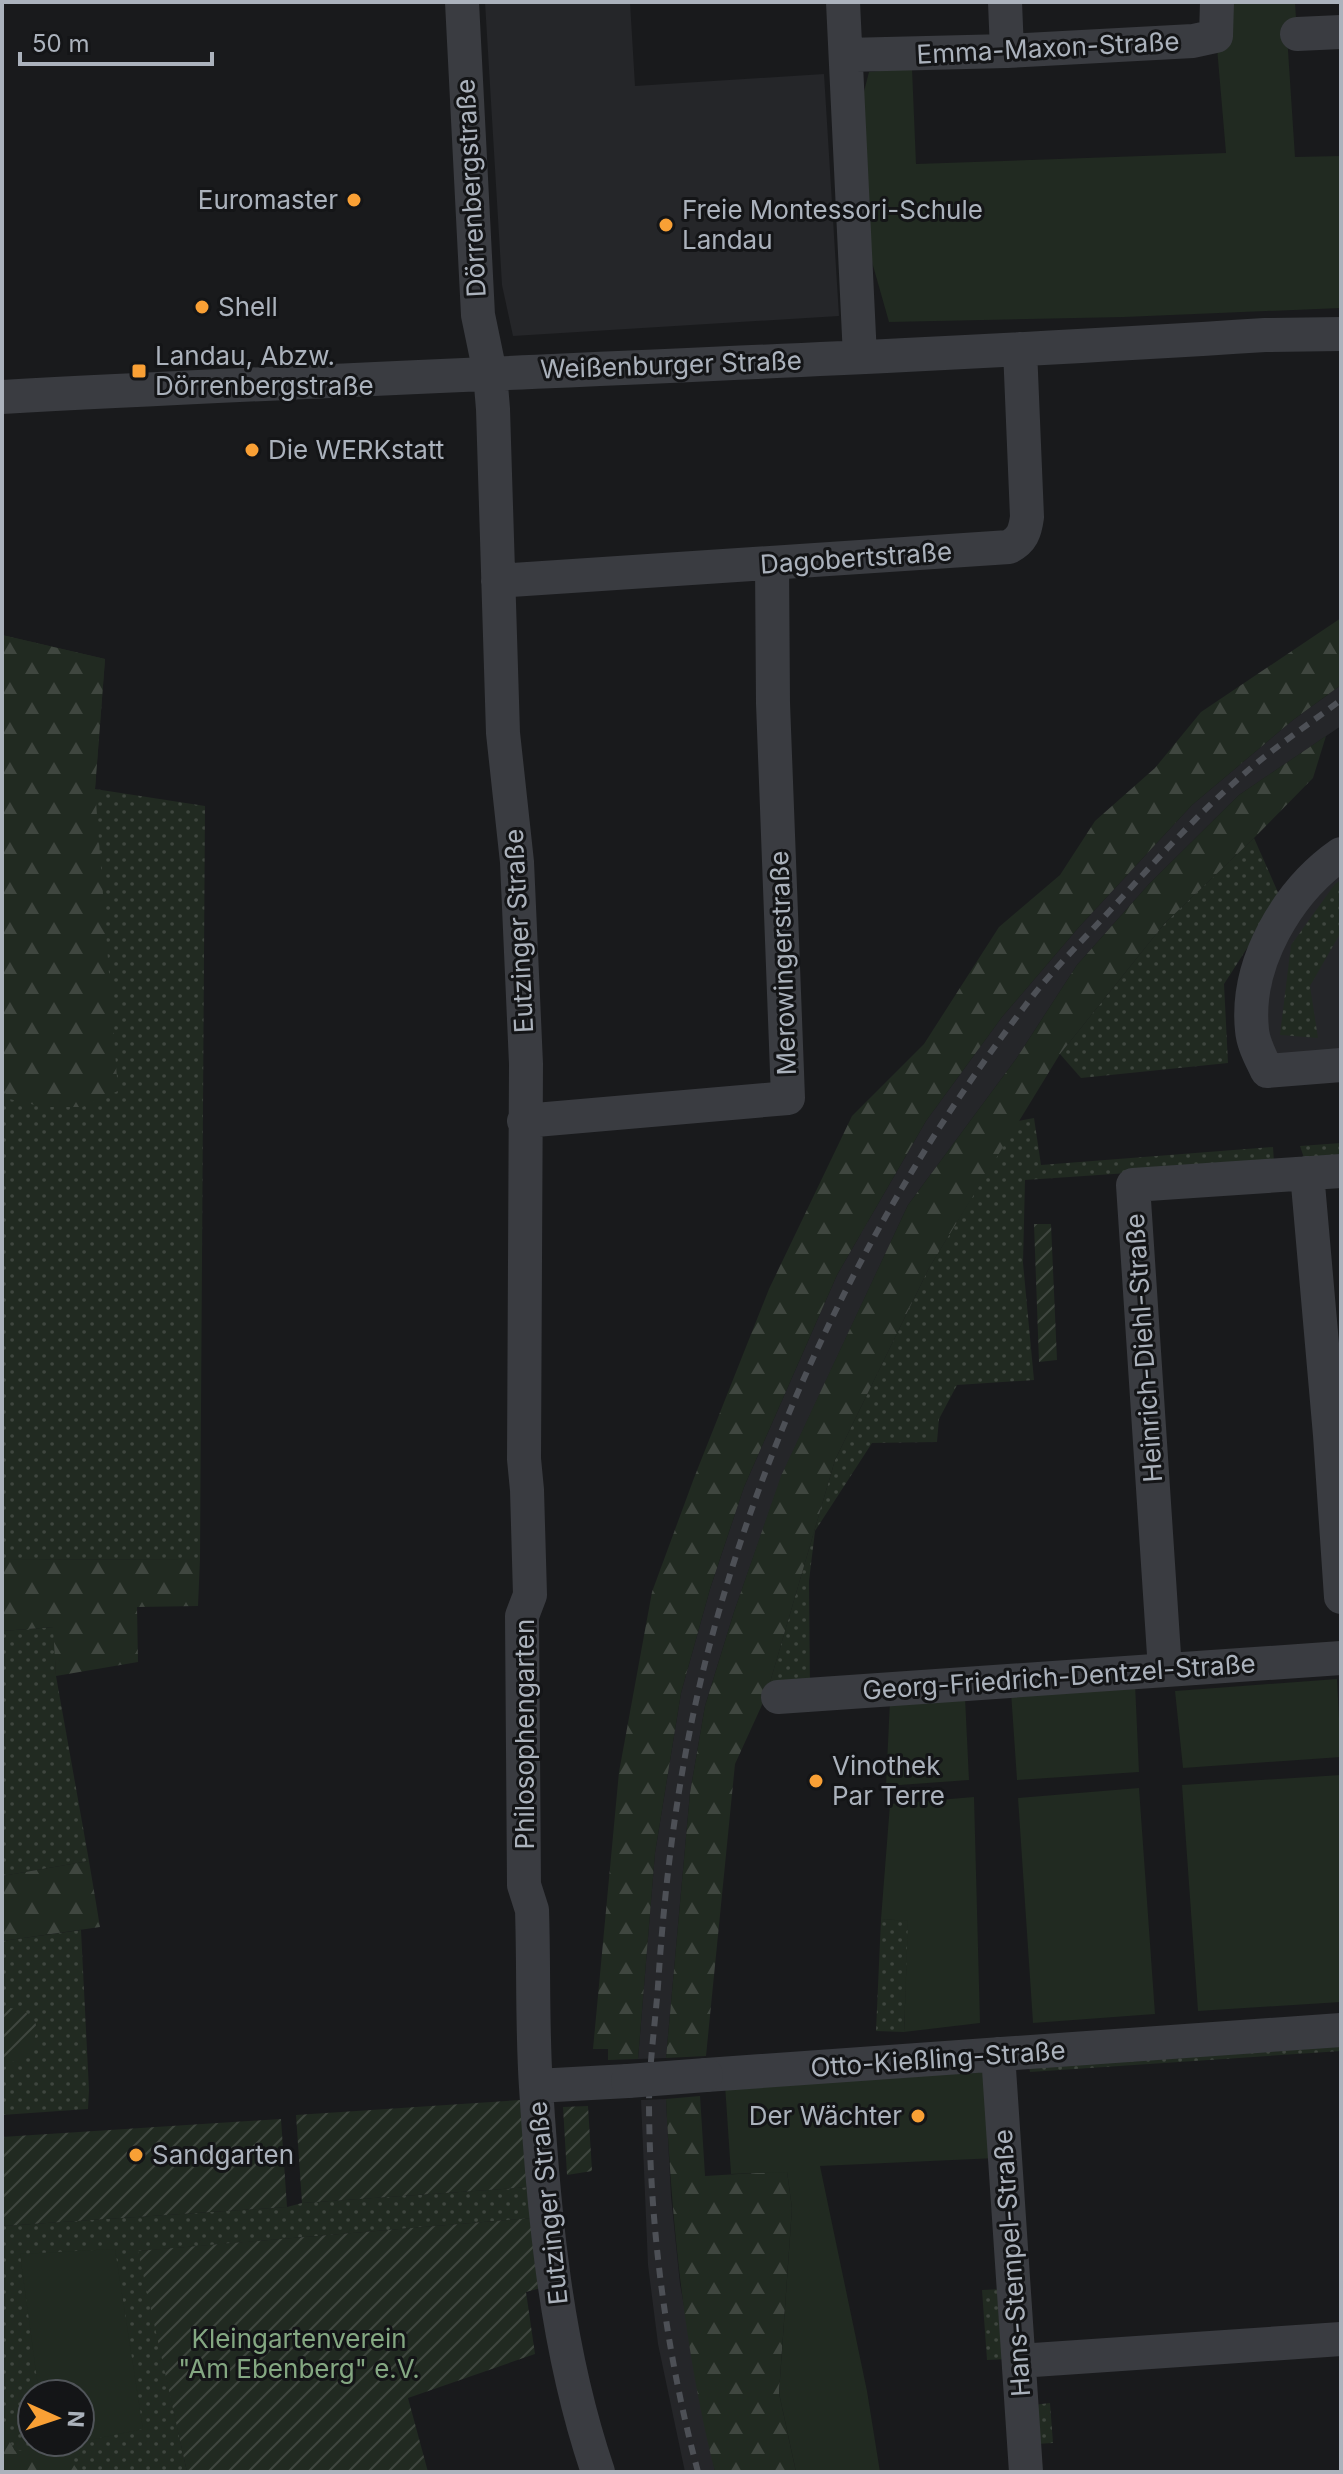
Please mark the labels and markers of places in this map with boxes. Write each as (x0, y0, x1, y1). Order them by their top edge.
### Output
place label: Euromaster (198, 184, 338, 215)
marker: Euromaster (345, 191, 363, 209)
place label: Freie Montessori-Schule Landau (682, 194, 983, 255)
marker: Freie Montessori-Schule Landau (657, 216, 675, 234)
place label: Shell (218, 291, 278, 322)
marker: Shell (193, 298, 211, 316)
place label: Landau, Abzw. Dörrenbergstraße (155, 340, 374, 401)
marker: Landau, Abzw. Dörrenbergstraße (130, 362, 148, 380)
place label: Die WERKstatt (268, 434, 444, 465)
marker: Die WERKstatt (243, 441, 261, 459)
place label: Vinothek Par Terre (832, 1750, 945, 1811)
marker: Vinothek Par Terre (807, 1772, 825, 1790)
place label: Der Wächter (749, 2100, 902, 2131)
marker: Der Wächter (909, 2107, 927, 2125)
place label: Sandgarten (152, 2139, 294, 2170)
marker: Sandgarten (127, 2146, 145, 2164)

